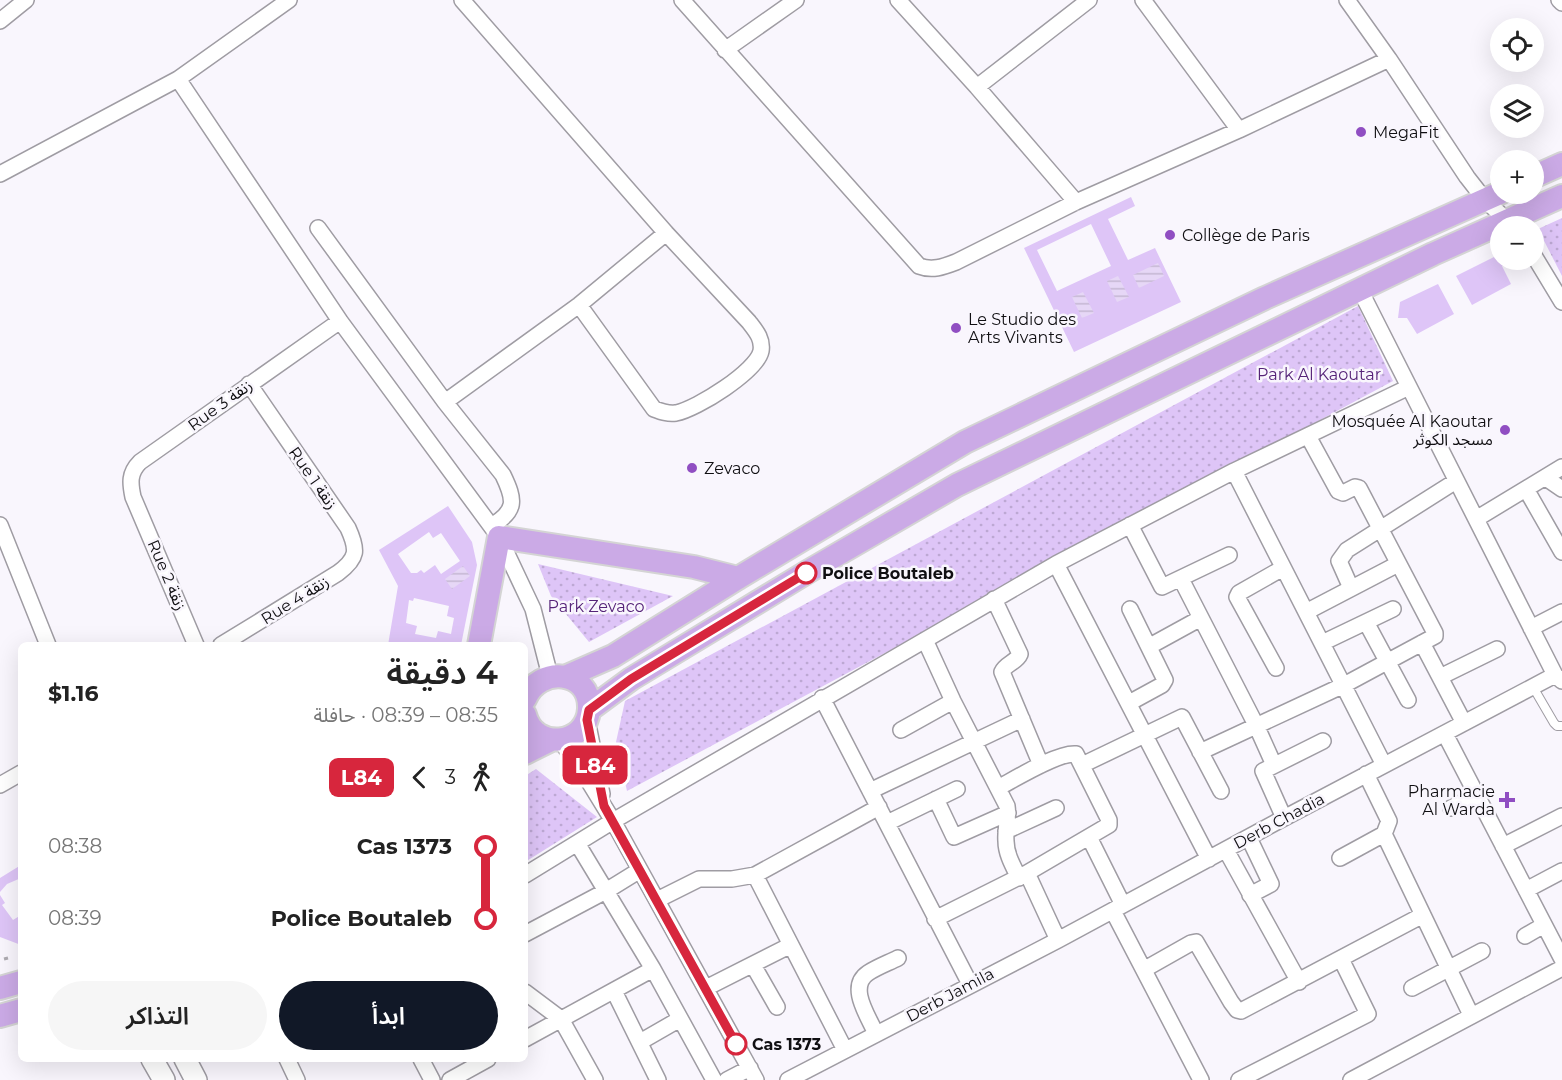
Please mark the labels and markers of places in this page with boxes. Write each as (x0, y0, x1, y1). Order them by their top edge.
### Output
place label: MegaFit (1373, 123, 1440, 142)
marker: MegaFit (1354, 125, 1368, 139)
place label: Collège de Paris (1182, 226, 1310, 245)
marker: Collège de Paris (1163, 228, 1177, 242)
place label: Le Studio des Arts Vivants (968, 310, 1076, 347)
marker: Le Studio des Arts Vivants (949, 321, 963, 335)
place label: Mosquée Al Kaoutar مسجد الكوثر (1331, 412, 1493, 449)
marker: Mosquée Al Kaoutar مسجد الكوثر (1498, 423, 1512, 437)
place label: Zevaco (704, 459, 760, 478)
marker: Zevaco (685, 461, 699, 475)
marker: Police Boutaleb (795, 562, 817, 584)
place label: Police Boutaleb (822, 564, 954, 583)
place label: Pharmacie Al Warda (1408, 782, 1495, 819)
marker: Pharmacie Al Warda (1500, 793, 1514, 807)
marker: Cas 1373 (725, 1033, 747, 1055)
place label: Cas 1373 (752, 1035, 821, 1054)

